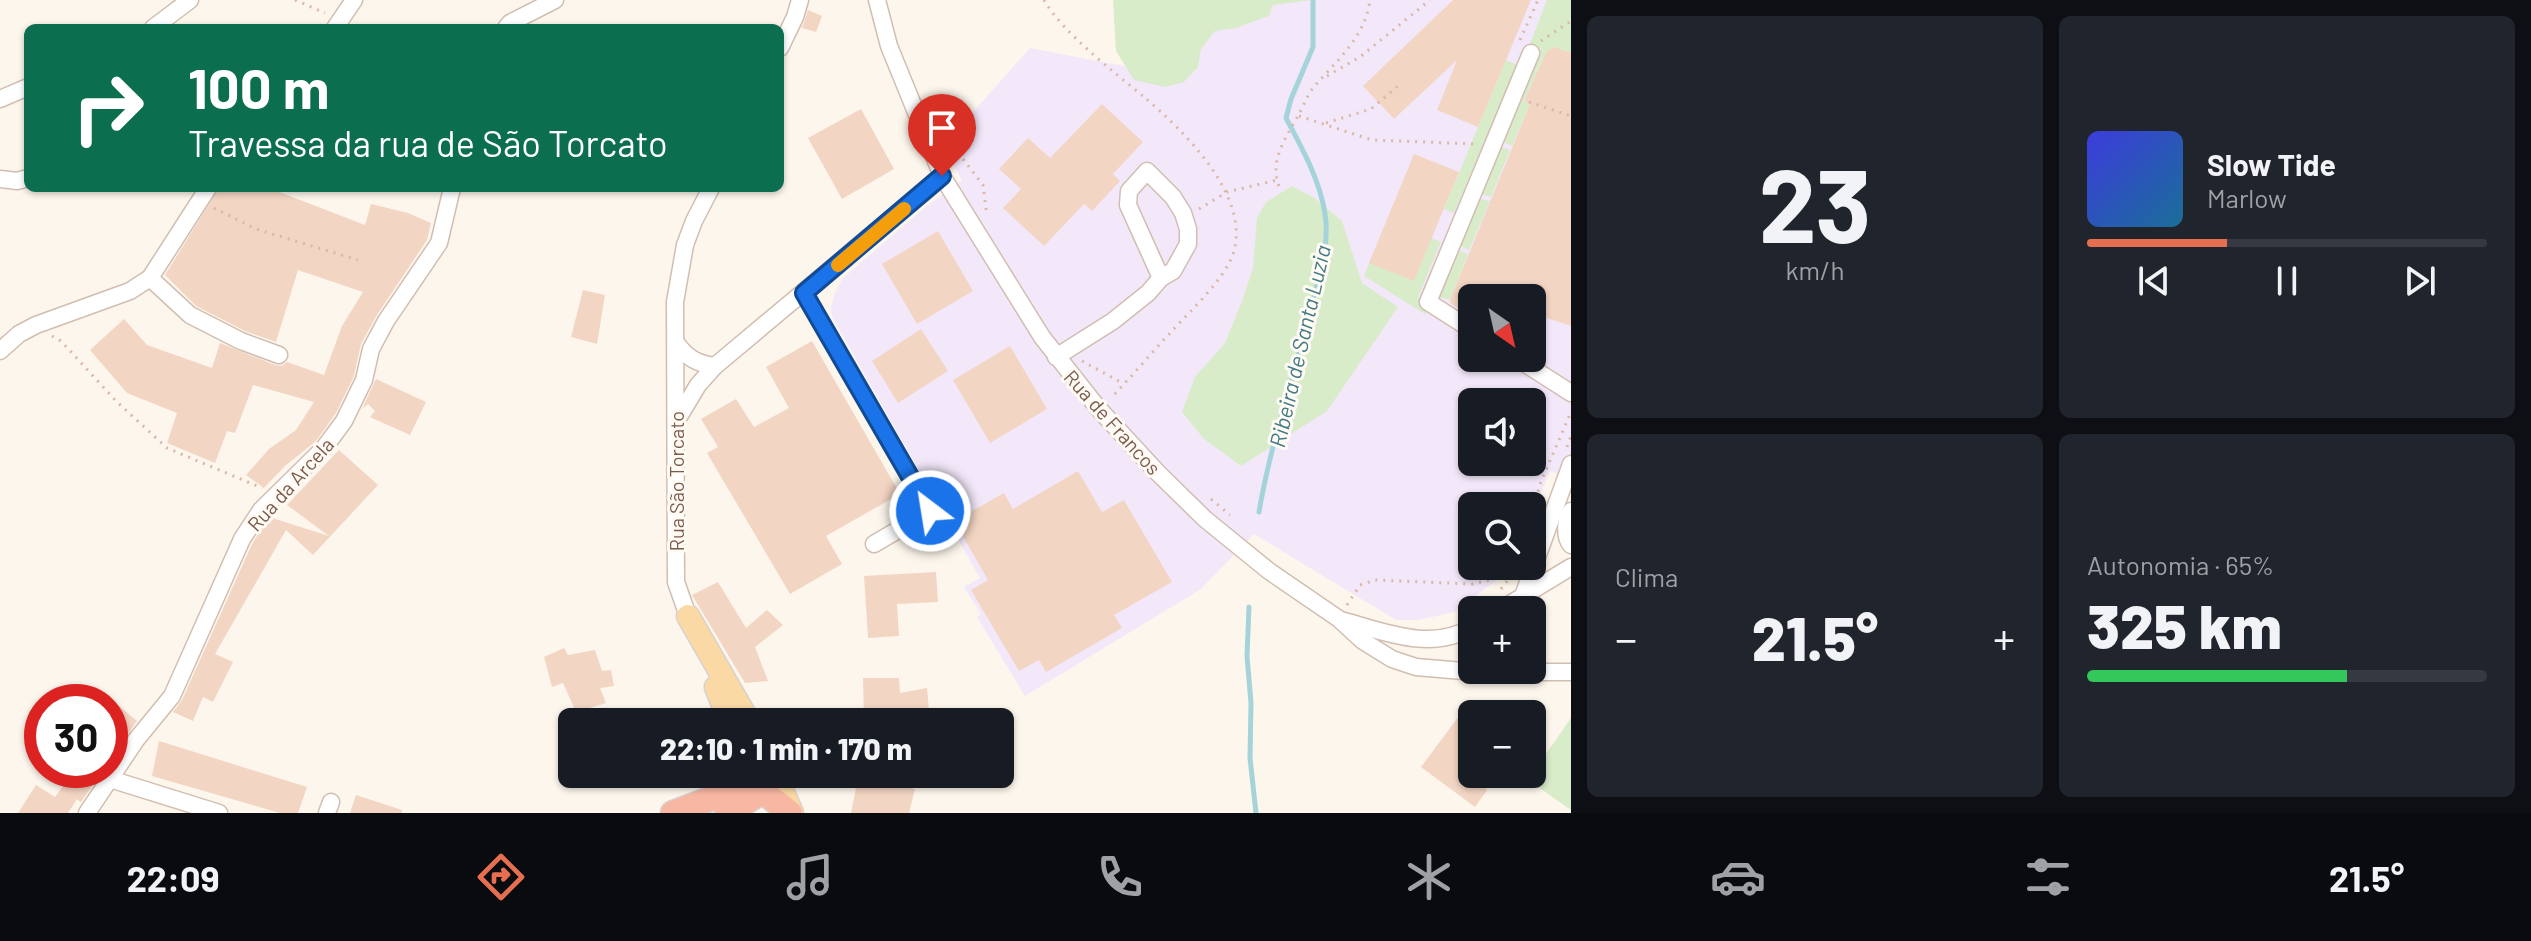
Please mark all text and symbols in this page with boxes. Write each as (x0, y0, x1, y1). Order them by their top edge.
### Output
text: 100 m (188, 53, 330, 120)
icon: right (56, 56, 160, 160)
pin (908, 94, 976, 176)
icon: arrive (920, 106, 964, 150)
text: Travessa da rua de São Torcato (188, 121, 668, 164)
text: 23 (1759, 139, 1871, 264)
text: Slow Tide (2207, 146, 2336, 182)
text: Marlow (2207, 182, 2287, 213)
water label: Ribeira de Santa Luzia (1263, 242, 1335, 450)
text: km/h (1786, 254, 1844, 285)
icon: previous (2132, 259, 2176, 303)
icon: pause (2265, 259, 2309, 303)
icon: next (2398, 259, 2442, 303)
north arrow (1458, 284, 1546, 372)
map controls (1458, 284, 1546, 788)
street label: Rua de Francos (1060, 365, 1166, 479)
button: sound (1458, 388, 1546, 476)
street label: Rua São Torcato (664, 411, 688, 551)
street label: Rua da Arcela (242, 432, 338, 536)
position arrow (888, 469, 972, 553)
button: search (1458, 492, 1546, 580)
text: Autonomia · 65% (2087, 549, 2274, 580)
text: Clima (1615, 561, 1678, 592)
text: 325 km (2087, 589, 2282, 661)
button: + (1458, 596, 1546, 684)
text: 21.5° (1752, 601, 1878, 673)
text: − (1615, 611, 1637, 664)
text: + (1993, 611, 2015, 664)
speed limit sign: 30 (24, 684, 128, 788)
button: − (1458, 700, 1546, 788)
text: 22:10 · 1 min · 170 m (660, 730, 912, 766)
icon: directions (473, 849, 529, 905)
icon: music (782, 849, 838, 905)
icon: phone (1092, 849, 1148, 905)
icon: climate (1401, 849, 1457, 905)
icon: car (1710, 849, 1766, 905)
icon: filters (2020, 849, 2076, 905)
text: 22:09 (127, 856, 220, 899)
text: 21.5° (2329, 856, 2404, 899)

